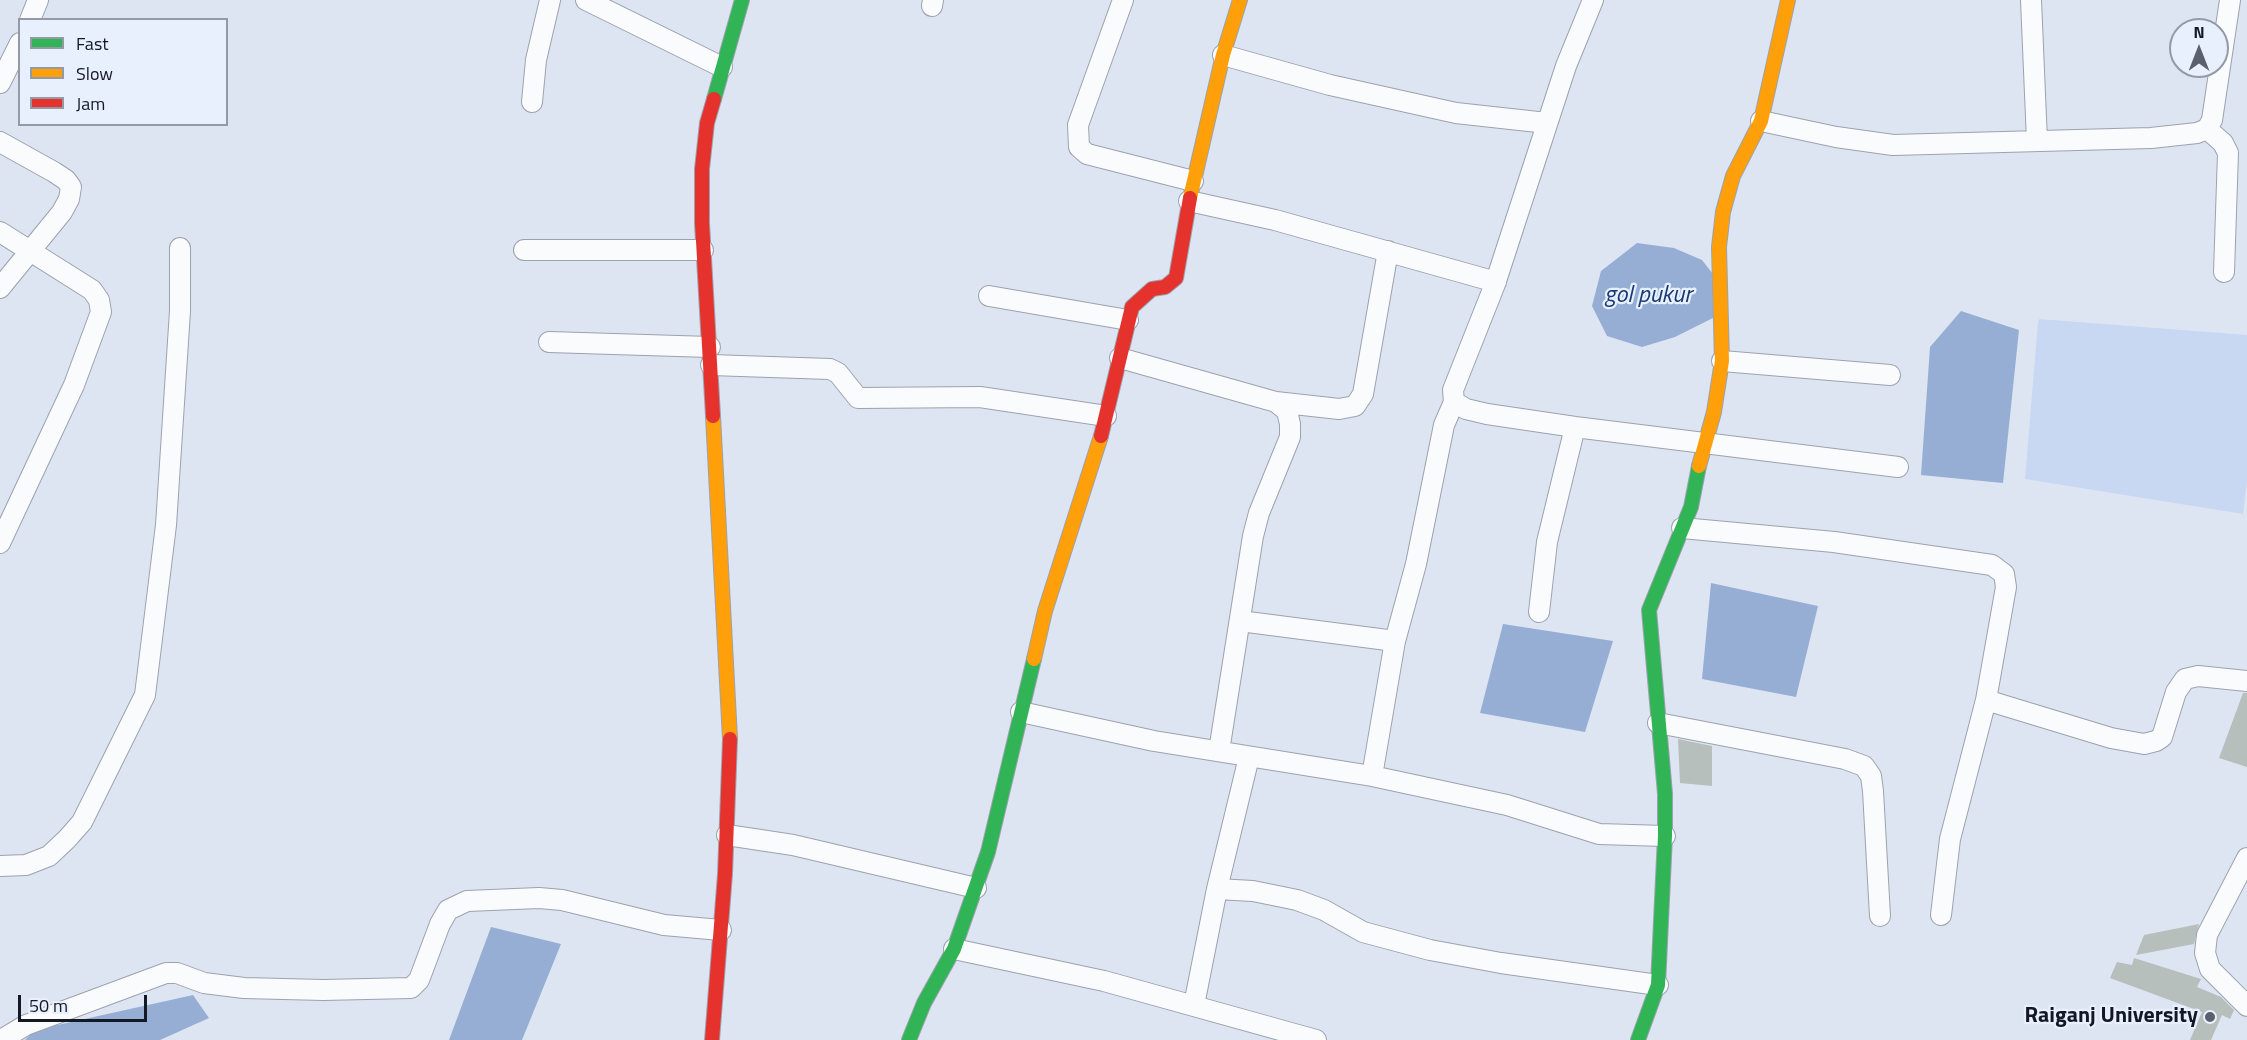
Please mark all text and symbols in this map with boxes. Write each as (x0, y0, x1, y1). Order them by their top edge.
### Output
legend (18, 18, 228, 126)
north arrow (2169, 18, 2229, 78)
text: N (2193, 20, 2205, 44)
text: Fast (76, 30, 109, 57)
text: Slow (76, 60, 113, 87)
text: Jam (76, 90, 105, 117)
water label: gol pukur (1604, 282, 1692, 310)
scale bar (21, 983, 150, 1021)
text: 50 m (29, 992, 68, 1019)
place label: Raiganj University (2024, 1004, 2198, 1030)
marker: Raiganj University (2203, 1010, 2217, 1024)

